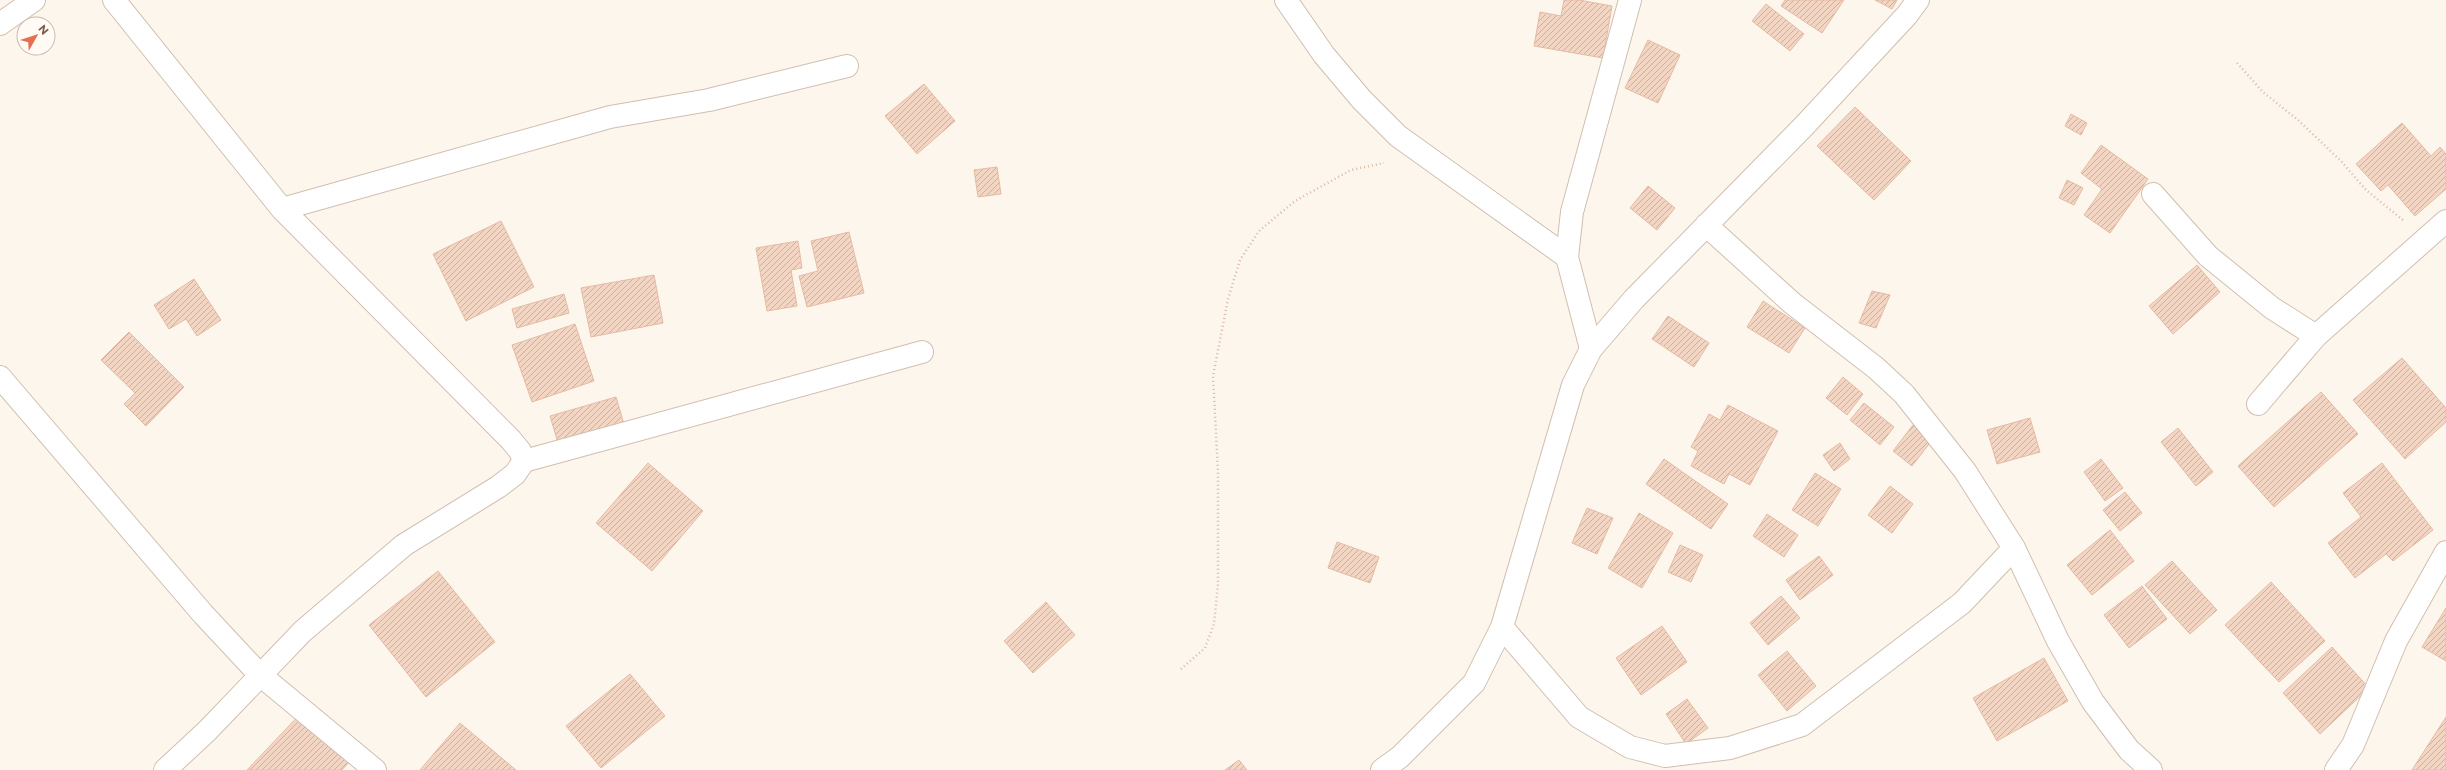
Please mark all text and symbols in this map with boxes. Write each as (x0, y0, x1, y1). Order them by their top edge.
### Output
north arrow (16, 16, 56, 56)
text: N (36, 22, 52, 38)

